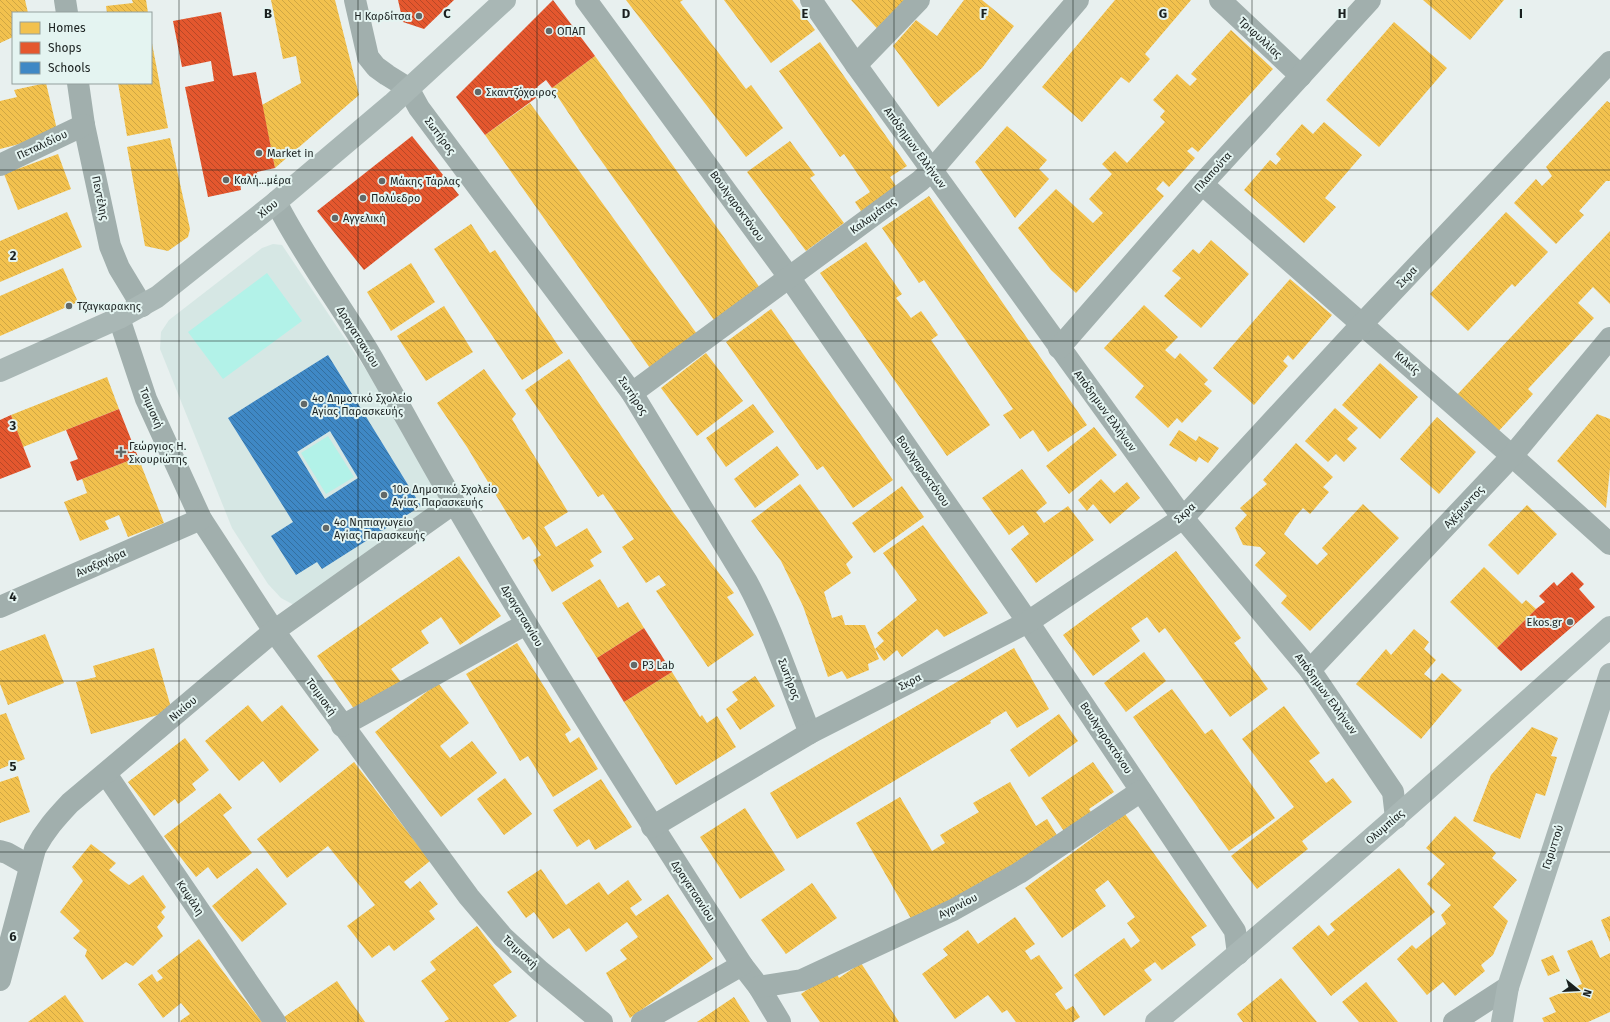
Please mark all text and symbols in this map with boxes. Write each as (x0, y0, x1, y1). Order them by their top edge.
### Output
text: B (264, 6, 272, 21)
text: C (443, 6, 451, 21)
text: D (622, 6, 631, 21)
text: E (802, 6, 809, 21)
text: F (981, 6, 988, 21)
text: G (1159, 6, 1167, 21)
text: H (1338, 6, 1346, 21)
text: I (1519, 6, 1523, 21)
place label: Η Καρδίτσα (354, 10, 411, 23)
marker: Η Καρδίτσα (414, 11, 424, 21)
legend (12, 12, 152, 84)
street label: Τριφυλλίας (1236, 15, 1284, 61)
text: Homes (48, 21, 86, 35)
place label: ΟΠΑΠ (557, 25, 586, 38)
marker: ΟΠΑΠ (544, 26, 554, 36)
text: Shops (48, 41, 82, 55)
text: Schools (48, 61, 91, 75)
place label: Σκαντζόχοιρος (486, 86, 556, 99)
marker: Σκαντζόχοιρος (473, 87, 483, 97)
street label: Απόδημων Ελλήνων (881, 105, 949, 192)
street label: Σωτήρος (422, 115, 458, 157)
street label: Πεταλιδίου (15, 128, 69, 162)
place label: Market in (267, 147, 314, 160)
marker: Market in (254, 148, 264, 158)
street label: Πλαπούτα (1192, 149, 1235, 195)
street label: Βουλγαροκτόνου (707, 168, 767, 244)
place label: Καλή...μέρα (234, 174, 292, 187)
street label: Πεντέλης (89, 175, 111, 221)
marker: Καλή...μέρα (221, 175, 231, 185)
place label: Μάκης Τάρλας (390, 175, 460, 188)
marker: Μάκης Τάρλας (377, 176, 387, 186)
place label: Πολύεδρο (371, 192, 420, 205)
marker: Πολύεδρο (358, 193, 368, 203)
street label: Καλαμάτας (848, 195, 898, 237)
street label: Χίου (255, 197, 281, 221)
place label: Αγγελική (343, 212, 386, 225)
marker: Αγγελική (330, 213, 340, 223)
text: 2 (10, 248, 17, 263)
street label: Σκρα (1394, 263, 1420, 290)
place label: Τζαγκαρακης (77, 300, 141, 313)
marker: Τζαγκαρακης (64, 301, 74, 311)
street label: Δραγατσανίου (334, 304, 382, 370)
street label: Κιλκίς (1392, 349, 1422, 377)
street label: Απόδημων Ελλήνων (1071, 368, 1139, 455)
street label: Σωτήρος (616, 375, 650, 417)
street label: Τσιμισκή (137, 386, 165, 430)
place label: 4ο Δημοτικό Σχολείο Αγίας Παρασκευής (312, 392, 412, 418)
marker: 4ο Δημοτικό Σχολείο Αγίας Παρασκευής (299, 399, 309, 409)
text: 3 (9, 418, 17, 433)
street label: Βουλγαροκτόνου (894, 433, 952, 509)
place label: Γεώργιος Η. Σκουριώτης (129, 440, 187, 466)
marker: Γεώργιος Η. Σκουριώτης (116, 447, 126, 457)
place label: 10ο Δημοτικό Σχολείο Αγίας Παρασκευής (392, 483, 497, 509)
street label: Αχέρωντος (1441, 483, 1487, 531)
marker: 10ο Δημοτικό Σχολείο Αγίας Παρασκευής (379, 490, 389, 500)
street label: Σκρα (1172, 500, 1199, 526)
place label: 4ο Νηπιαγωγείο Αγίας Παρασκευής (334, 516, 425, 542)
marker: 4ο Νηπιαγωγείο Αγίας Παρασκευής (321, 523, 331, 533)
street label: Αναξαγόρα (74, 546, 129, 580)
street label: Δραγατσανίου (498, 583, 546, 649)
text: 4 (9, 589, 17, 604)
place label: Ekos.gr (1527, 616, 1563, 629)
marker: Ekos.gr (1565, 617, 1575, 627)
street label: Απόδημων Ελλήνων (1292, 651, 1360, 738)
street label: Σωτήρος (775, 657, 803, 701)
place label: P3 Lab (642, 659, 674, 672)
marker: P3 Lab (629, 660, 639, 670)
street label: Σκρα (896, 671, 924, 693)
street label: Τσιμισκή (303, 676, 339, 718)
street label: Νικίου (166, 694, 200, 724)
street label: Βουλγαροκτόνου (1077, 700, 1135, 776)
text: 5 (10, 759, 17, 774)
street label: Ολυμπίας (1363, 807, 1407, 847)
street label: Γαρυττού (1540, 823, 1566, 871)
street label: Δραγατσανίου (669, 858, 717, 924)
street label: Καψάλη (174, 878, 206, 918)
street label: Αγρινίου (936, 891, 980, 921)
text: 6 (9, 929, 17, 944)
street label: Τσιμισκή (500, 933, 540, 971)
north arrow (1558, 970, 1598, 1010)
text: N (1580, 987, 1594, 998)

